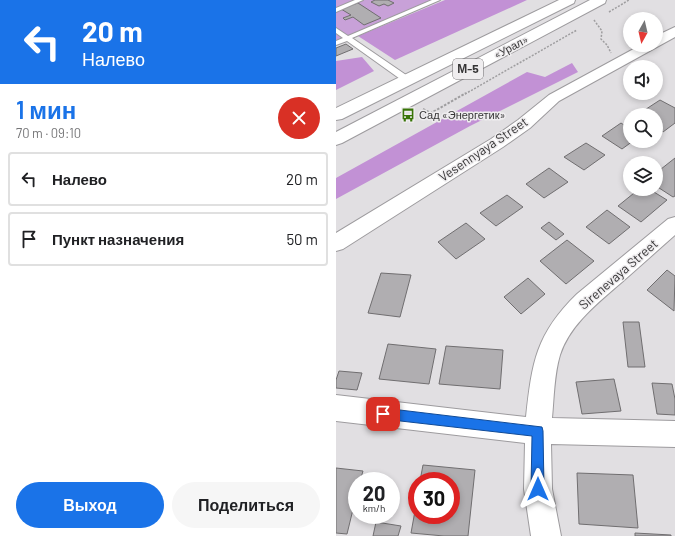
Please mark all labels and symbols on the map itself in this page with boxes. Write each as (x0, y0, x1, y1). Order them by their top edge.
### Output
north arrow (623, 12, 663, 52)
street label: «Урал» (491, 32, 530, 61)
road number: М-5 (453, 59, 483, 79)
bus stop icon: Сад «Энергетик» (400, 107, 416, 123)
place label: Сад «Энергетик» (419, 108, 505, 121)
street label: Vesennyaya Street (435, 113, 531, 185)
street label: Sirenevaya Street (575, 235, 661, 313)
pin (366, 397, 400, 431)
position arrow (517, 468, 559, 510)
speed limit sign: 30 (408, 472, 460, 524)

